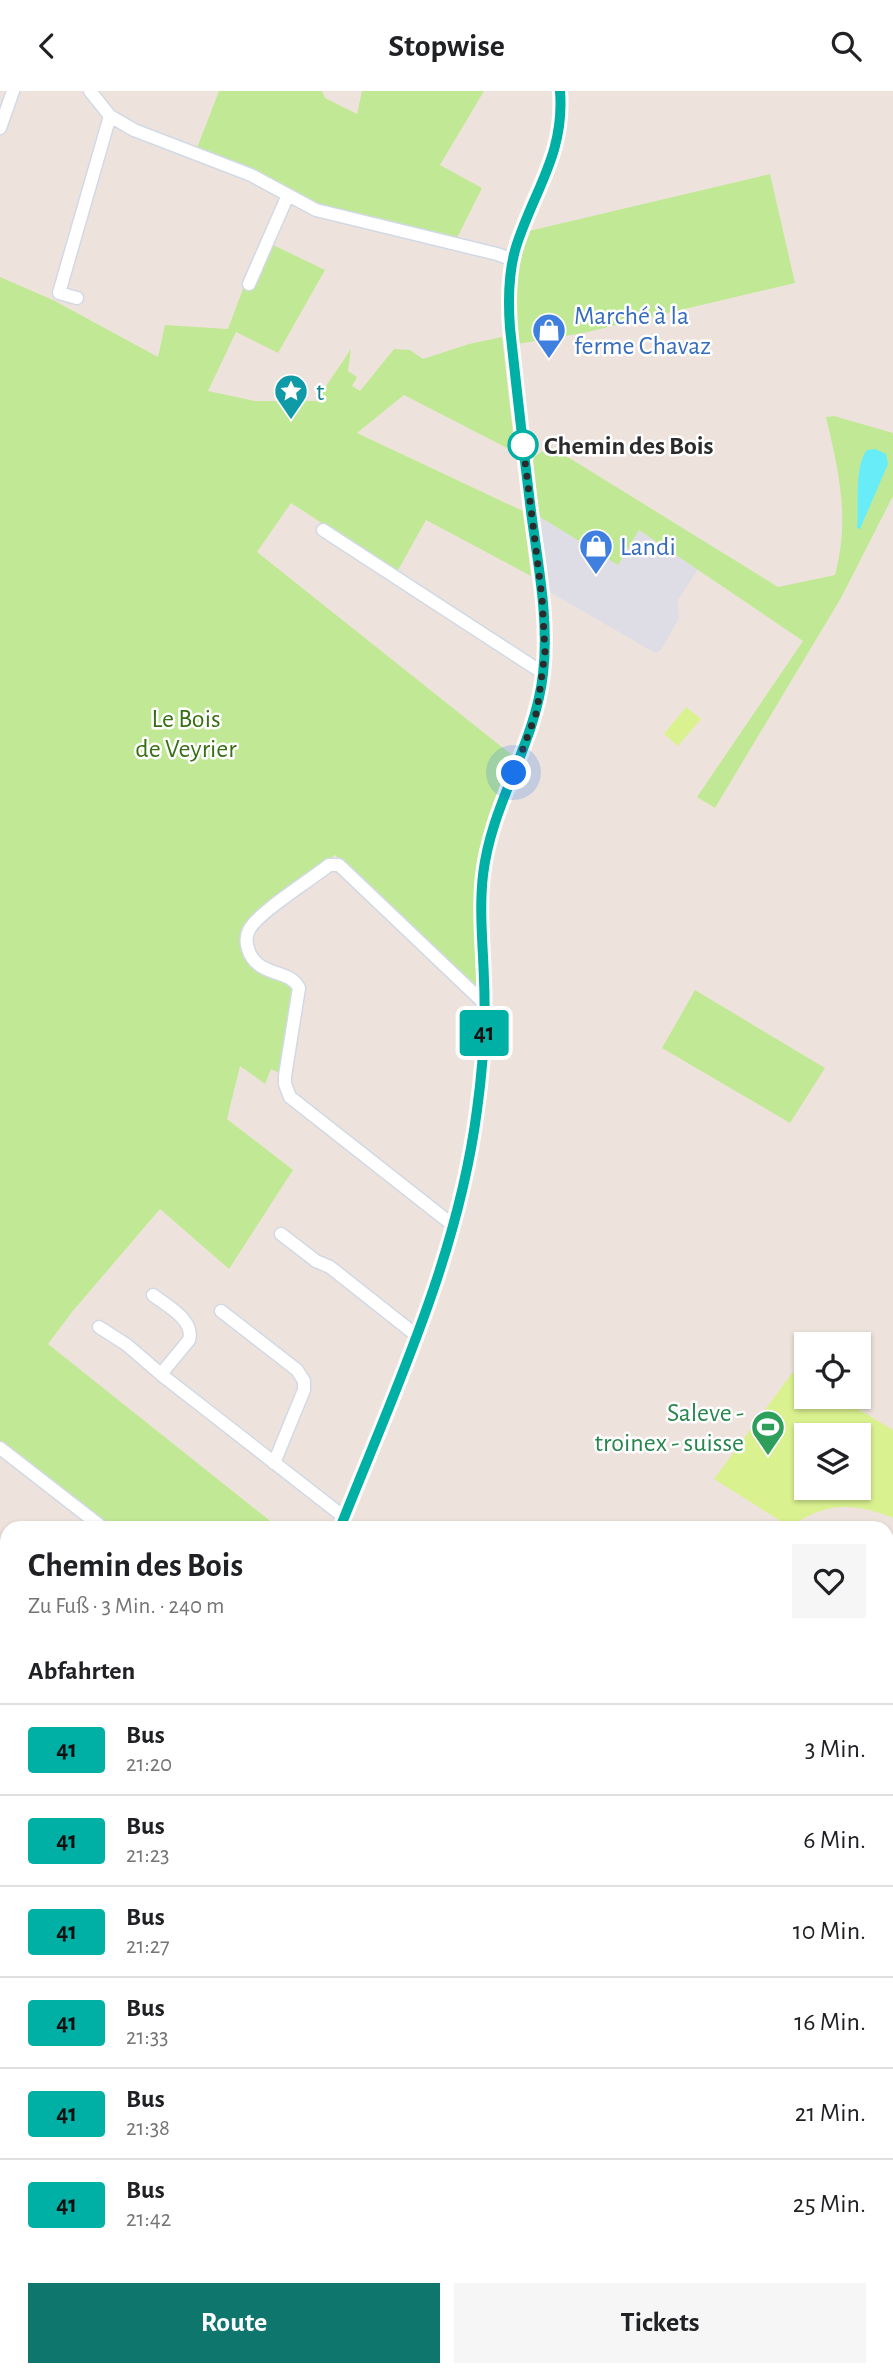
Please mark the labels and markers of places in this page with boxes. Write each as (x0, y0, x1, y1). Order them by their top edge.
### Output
place label: Marché à la ferme Chavaz (574, 303, 711, 359)
shop icon: Marché à la ferme Chavaz (530, 311, 568, 360)
place icon: t (272, 372, 310, 421)
place label: t (316, 379, 324, 405)
marker: Chemin des Bois (508, 430, 538, 460)
place label: Chemin des Bois (544, 433, 714, 459)
shop icon: Landi (577, 527, 615, 576)
place label: Landi (620, 534, 676, 560)
place label: Saleve - troinex - suisse (595, 1400, 744, 1456)
sports icon: Saleve - troinex - suisse (749, 1408, 787, 1457)

